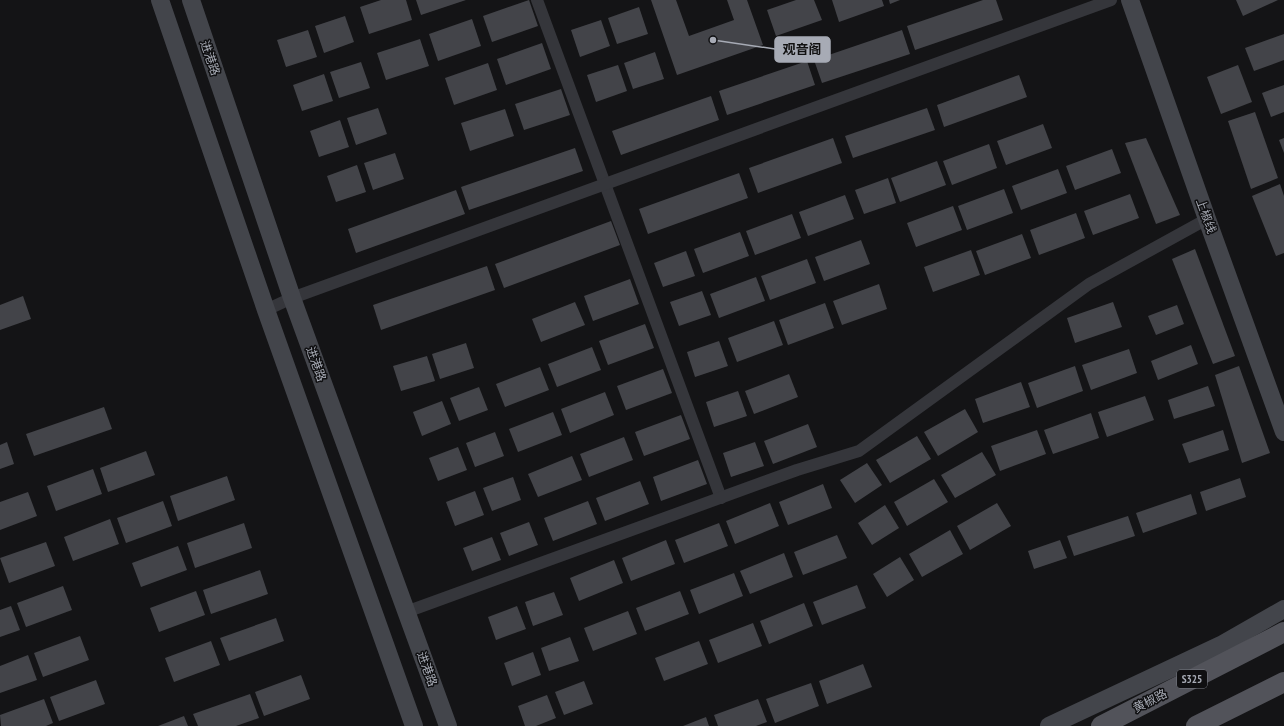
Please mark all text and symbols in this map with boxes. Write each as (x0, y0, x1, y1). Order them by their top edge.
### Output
callout: 观音阁 (775, 37, 830, 62)
street label: 进港路 (198, 38, 223, 77)
text: 观音阁 (782, 41, 822, 58)
street label: 上椒线 (1193, 196, 1220, 235)
street label: 进港路 (303, 344, 330, 383)
street label: 进港路 (414, 649, 441, 688)
road number: S325 (1177, 670, 1207, 688)
street label: 黄椒路 (1130, 686, 1169, 715)

